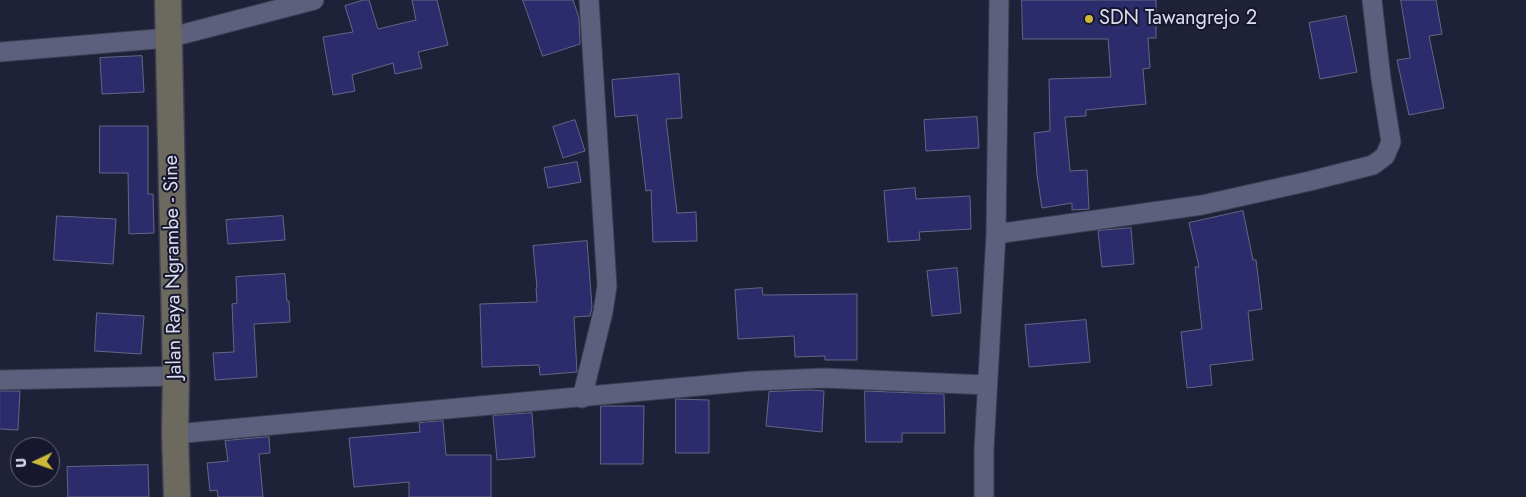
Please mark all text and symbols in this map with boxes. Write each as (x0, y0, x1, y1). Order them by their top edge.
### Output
place label: SDN Tawangrejo 2 (1099, 7, 1257, 31)
marker: SDN Tawangrejo 2 (1083, 13, 1095, 25)
street label: Jalan Raya Ngrambe - Sine (160, 155, 188, 379)
north arrow (10, 437, 60, 487)
text: U (11, 457, 31, 468)

